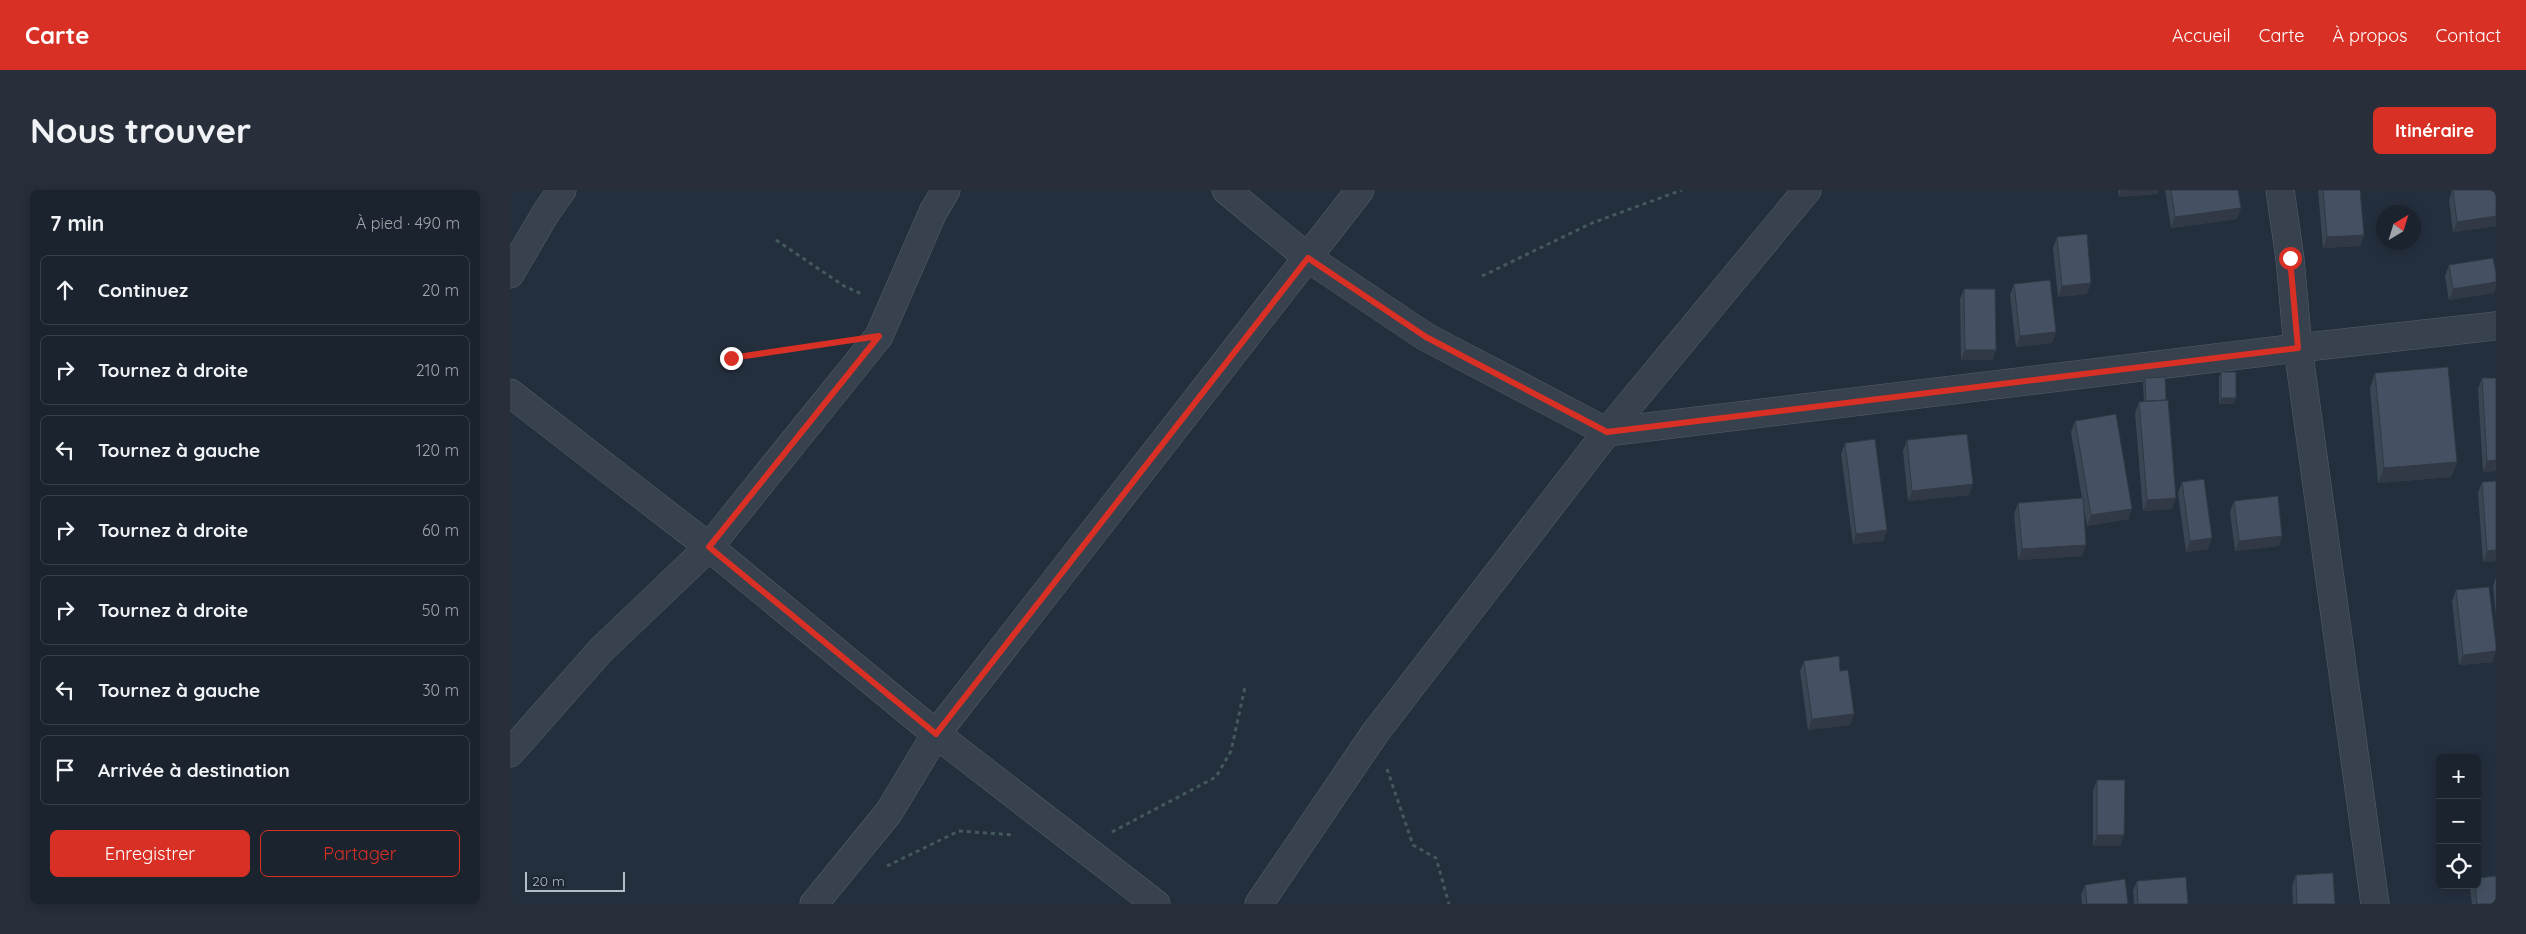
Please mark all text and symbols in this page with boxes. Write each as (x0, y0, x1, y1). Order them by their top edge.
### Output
text: Carte (25, 20, 89, 50)
text: Accueil (2172, 24, 2231, 47)
text: Carte (2259, 24, 2304, 47)
text: À propos (2332, 24, 2408, 47)
text: Contact (2436, 24, 2501, 47)
button: Itinéraire (2373, 107, 2496, 154)
text: Nous trouver (30, 108, 251, 152)
north arrow (2376, 205, 2421, 250)
text: 7 min (50, 210, 104, 236)
text: À pied · 490 m (356, 213, 460, 233)
route start (2279, 247, 2302, 270)
icon: ahead (51, 276, 79, 304)
text: Continuez (98, 278, 188, 302)
text: 20 m (422, 280, 459, 300)
route end (720, 347, 743, 370)
icon: right (51, 356, 79, 384)
text: Tournez à droite (98, 358, 248, 382)
text: 210 m (416, 360, 459, 380)
icon: left (51, 436, 79, 464)
text: Tournez à gauche (98, 438, 260, 462)
text: 120 m (416, 440, 459, 460)
icon: right (51, 516, 79, 544)
text: Tournez à droite (98, 518, 248, 542)
text: 60 m (422, 520, 459, 540)
icon: right (51, 596, 79, 624)
text: Tournez à droite (98, 598, 248, 622)
text: 50 m (422, 600, 459, 620)
icon: left (51, 676, 79, 704)
text: Tournez à gauche (98, 678, 260, 702)
text: 30 m (422, 680, 459, 700)
map controls (2436, 754, 2481, 889)
button: + (2436, 754, 2481, 799)
icon: arrive (51, 756, 79, 784)
text: Arrivée à destination (98, 758, 290, 782)
button: − (2436, 799, 2481, 844)
button: Enregistrer (50, 830, 250, 877)
button: Partager (260, 830, 460, 877)
button: locate (2436, 844, 2481, 889)
scale bar (525, 869, 625, 892)
text: 20 m (532, 872, 565, 890)

